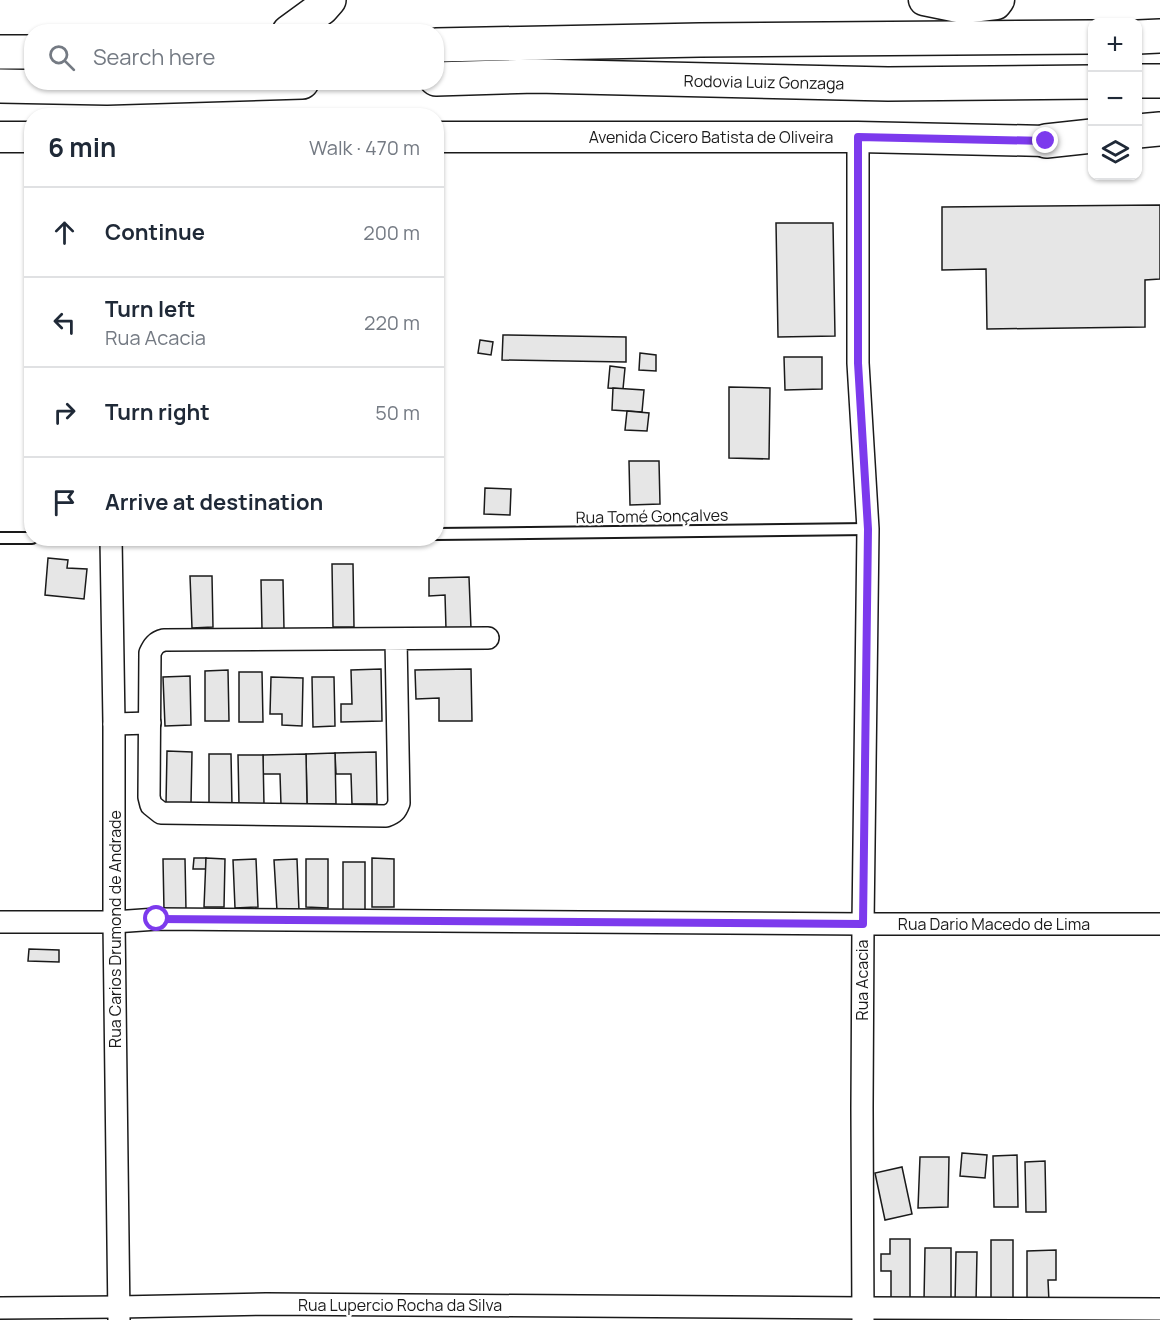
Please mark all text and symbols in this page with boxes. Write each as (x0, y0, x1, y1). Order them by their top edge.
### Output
map controls (1088, 18, 1142, 180)
button: + (1088, 18, 1142, 72)
search box (24, 24, 444, 90)
icon: search (45, 41, 78, 74)
text: Search here (93, 42, 215, 72)
street label: Rodovia Luiz Gonzaga (683, 70, 845, 94)
button: − (1088, 72, 1142, 126)
street label: Avenida Cicero Batista de Oliveira (589, 126, 833, 148)
button: layers (1088, 126, 1142, 180)
route end (1032, 127, 1058, 153)
text: 6 min (48, 129, 116, 165)
text: Walk · 470 m (309, 134, 420, 161)
icon: ahead (48, 216, 81, 249)
text: Continue (105, 217, 205, 247)
text: 200 m (363, 219, 420, 246)
text: Turn left (105, 294, 195, 324)
icon: left (48, 306, 81, 339)
text: 220 m (364, 309, 420, 336)
text: Rua Acacia (105, 324, 206, 351)
icon: right (48, 396, 81, 429)
text: Turn right (105, 397, 210, 427)
text: 50 m (375, 399, 420, 426)
icon: arrive (48, 486, 81, 519)
text: Arrive at destination (105, 487, 323, 517)
street label: Rua Tomé Gonçalves (575, 504, 729, 528)
street label: Rua Carios Drumond de Andrade (104, 810, 126, 1048)
route start (143, 905, 169, 931)
street label: Rua Dario Macedo de Lima (898, 913, 1090, 935)
street label: Rua Acacia (851, 940, 873, 1020)
street label: Rua Lupercio Rocha da Silva (298, 1294, 502, 1316)

